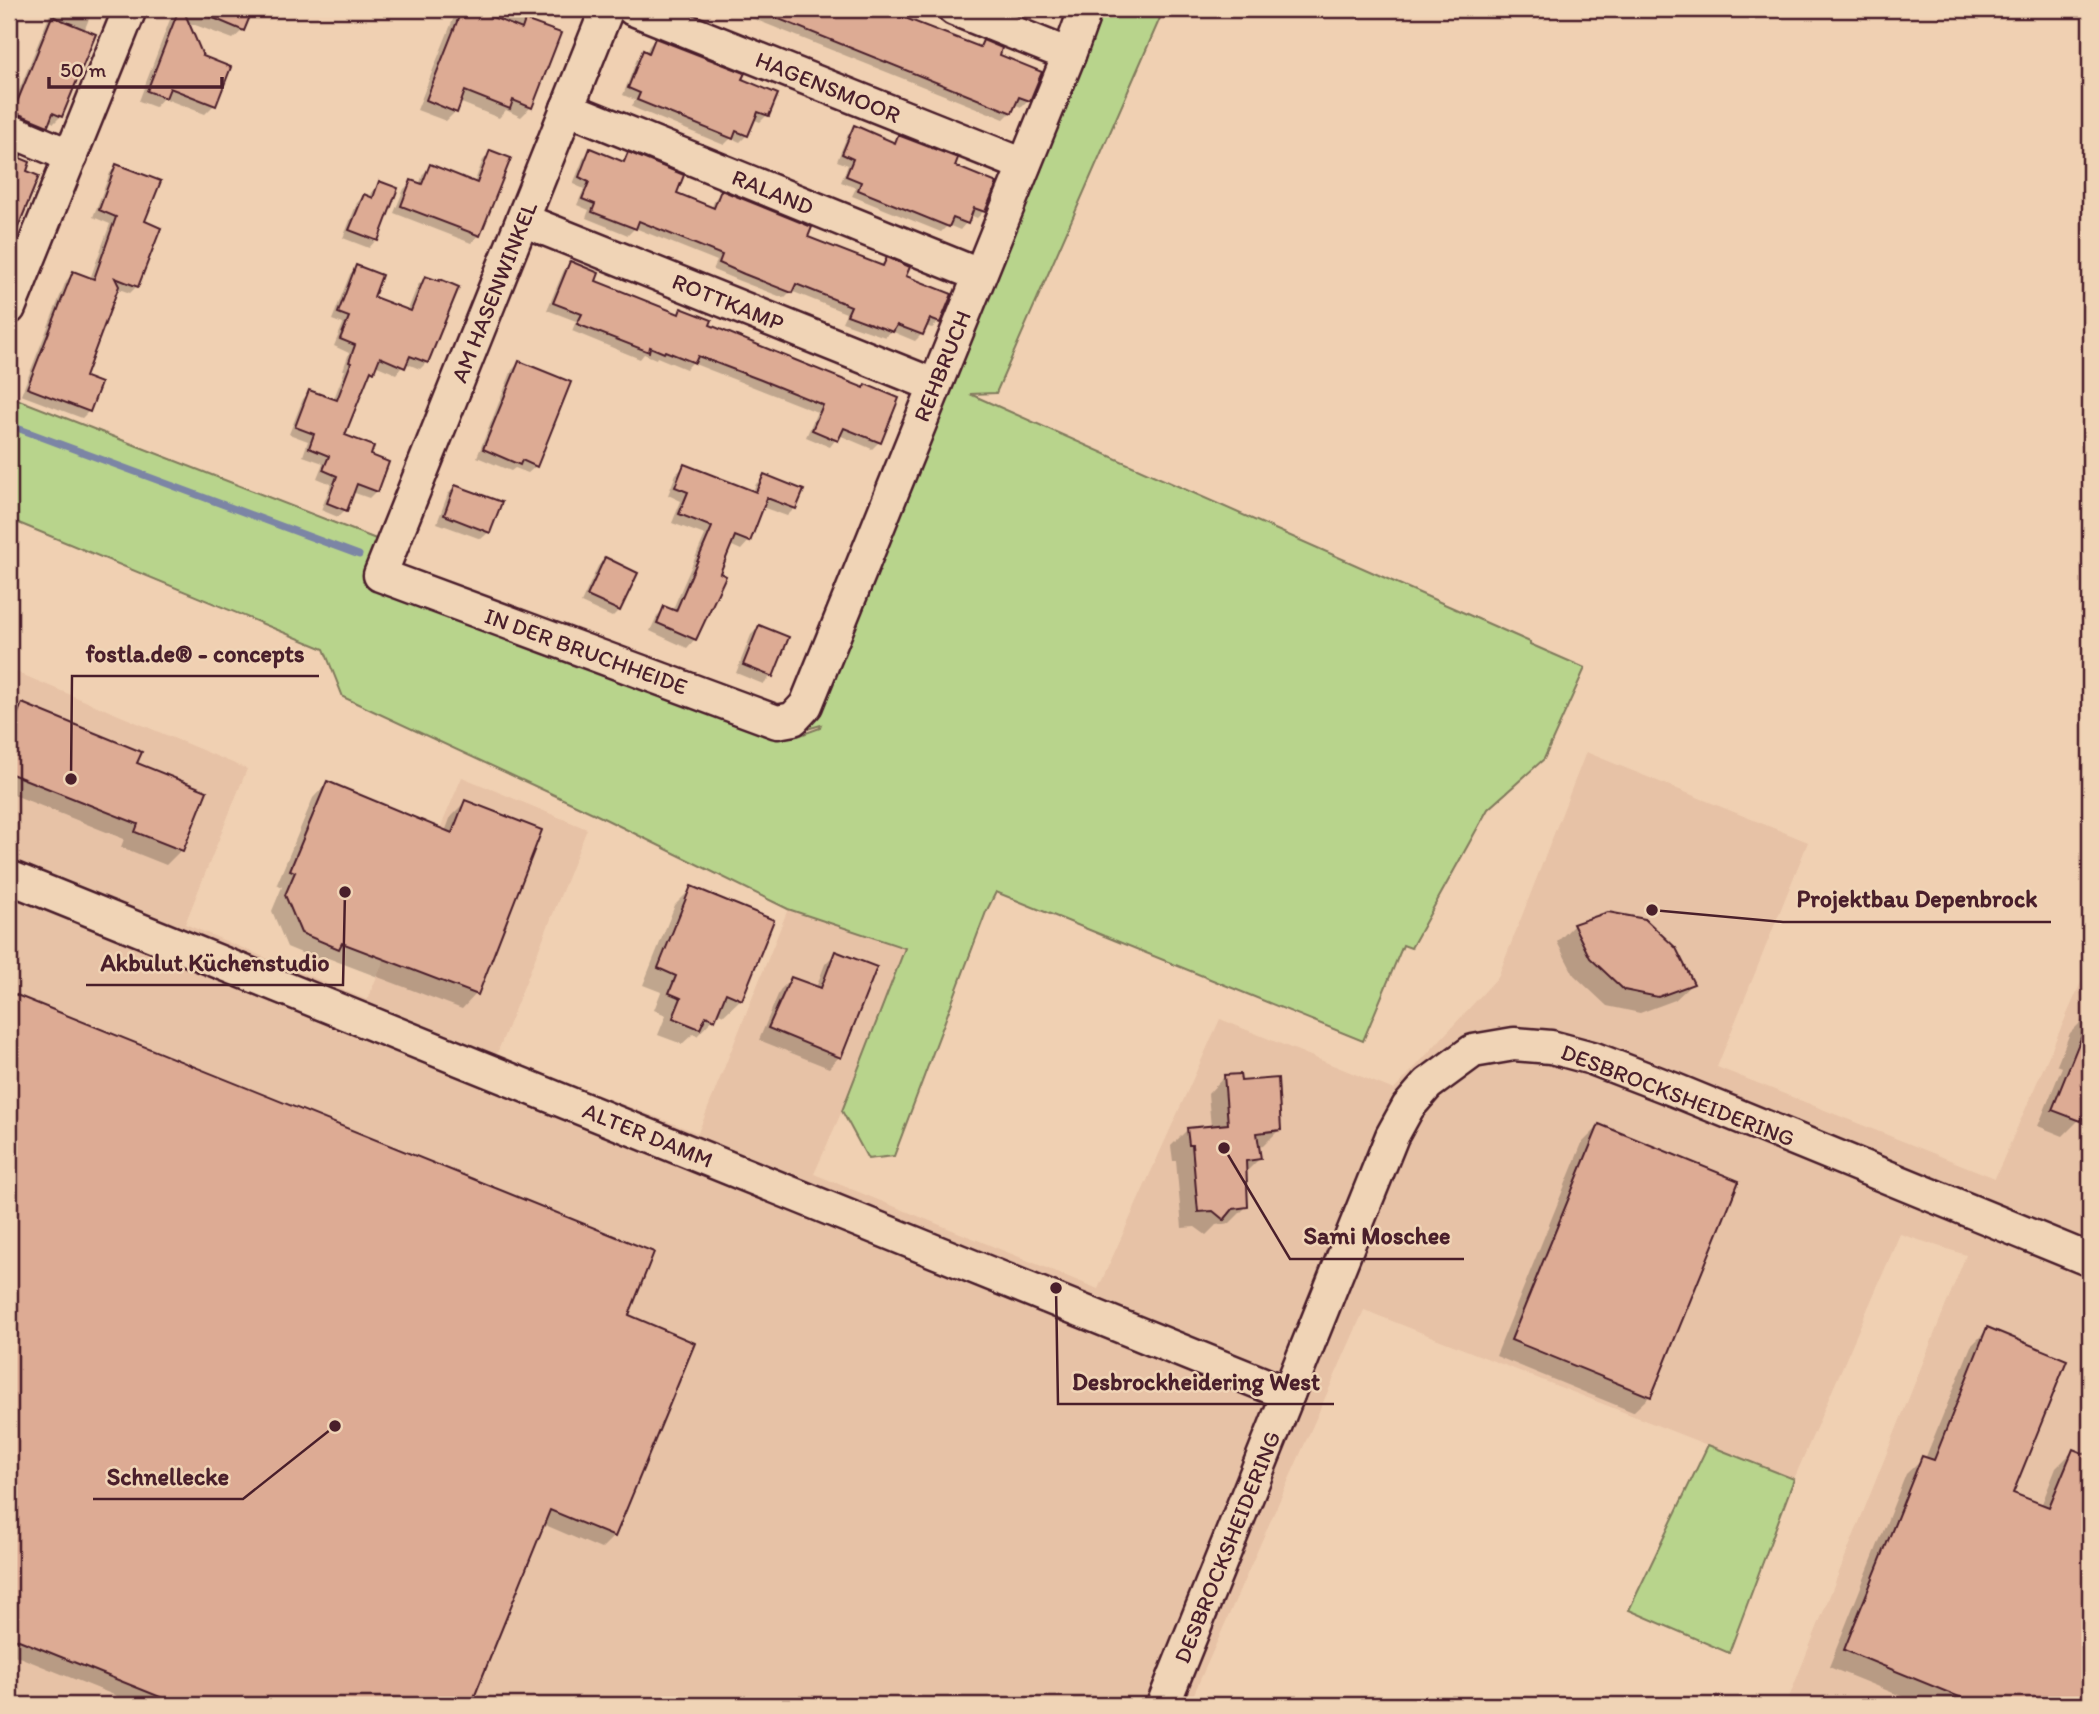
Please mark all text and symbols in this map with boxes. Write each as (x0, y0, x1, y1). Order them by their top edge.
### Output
street label: HAGENSMOOR (751, 45, 905, 129)
scale bar (49, 46, 222, 90)
text: 50 m (60, 57, 107, 82)
street label: RALAND (728, 163, 818, 221)
street label: AM HASENWINKEL (445, 197, 543, 387)
street label: ROTTKAMP (668, 267, 788, 337)
street label: REHBRUCH (907, 306, 977, 426)
street label: IN DER BRUCHHEIDE (481, 601, 691, 701)
callout: fostla.de® - concepts (72, 631, 319, 676)
text: fostla.de® - concepts (86, 639, 305, 669)
callout: Projektbau Depenbrock (1783, 877, 2051, 922)
text: Projektbau Depenbrock (1797, 884, 2038, 914)
callout: Akbulut Küchenstudio (86, 940, 343, 985)
text: Akbulut Küchenstudio (99, 948, 330, 977)
street label: DESBROCKSHEIDERING (1557, 1037, 1799, 1153)
street label: ALTER DAMM (579, 1096, 717, 1174)
callout: Sami Moschee (1290, 1214, 1464, 1259)
text: Sami Moschee (1304, 1221, 1450, 1250)
callout: Desbrockheidering West (1058, 1359, 1334, 1404)
text: Desbrockheidering West (1072, 1367, 1320, 1397)
street label: DESBROCKSHEIDERING (1168, 1427, 1286, 1667)
callout: Schnellecke (93, 1454, 243, 1499)
text: Schnellecke (107, 1462, 229, 1491)

